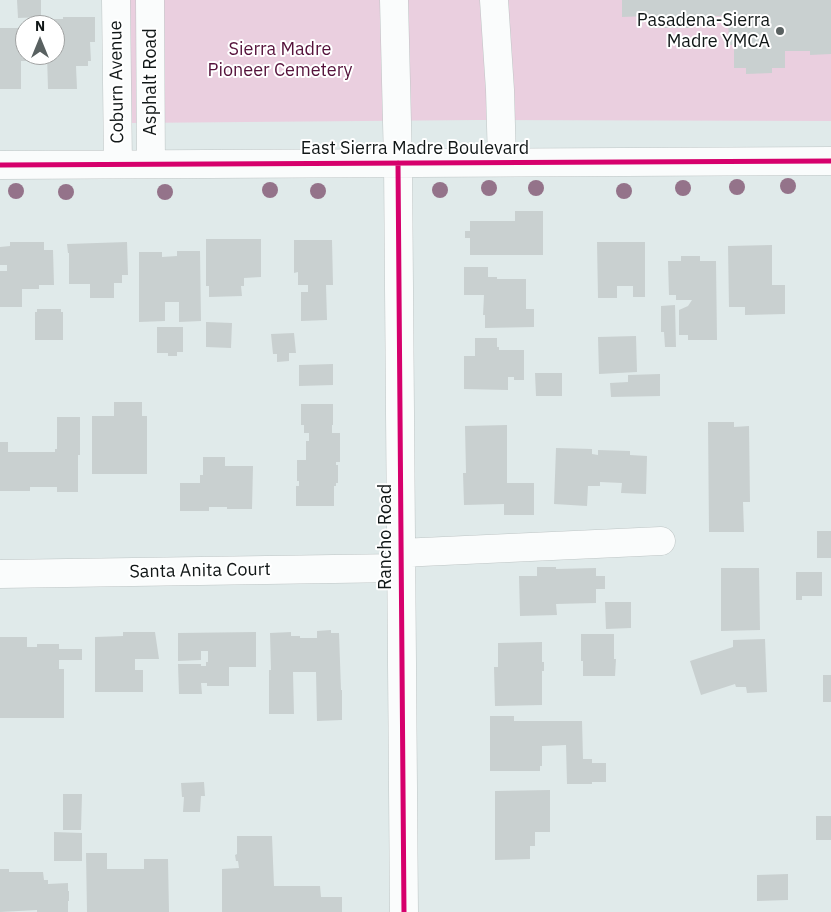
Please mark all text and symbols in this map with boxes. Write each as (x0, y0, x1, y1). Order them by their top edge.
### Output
place label: Pasadena-Sierra Madre YMCA (637, 10, 770, 52)
north arrow (15, 15, 65, 65)
text: N (35, 17, 45, 35)
street label: Coburn Avenue (105, 20, 129, 144)
marker: Pasadena-Sierra Madre YMCA (774, 25, 786, 37)
street label: Asphalt Road (140, 28, 162, 136)
park label: Sierra Madre Pioneer Cemetery (208, 39, 352, 82)
street label: East Sierra Madre Boulevard (301, 138, 529, 160)
street label: Rancho Road (375, 484, 397, 590)
street label: Santa Anita Court (129, 559, 271, 583)

